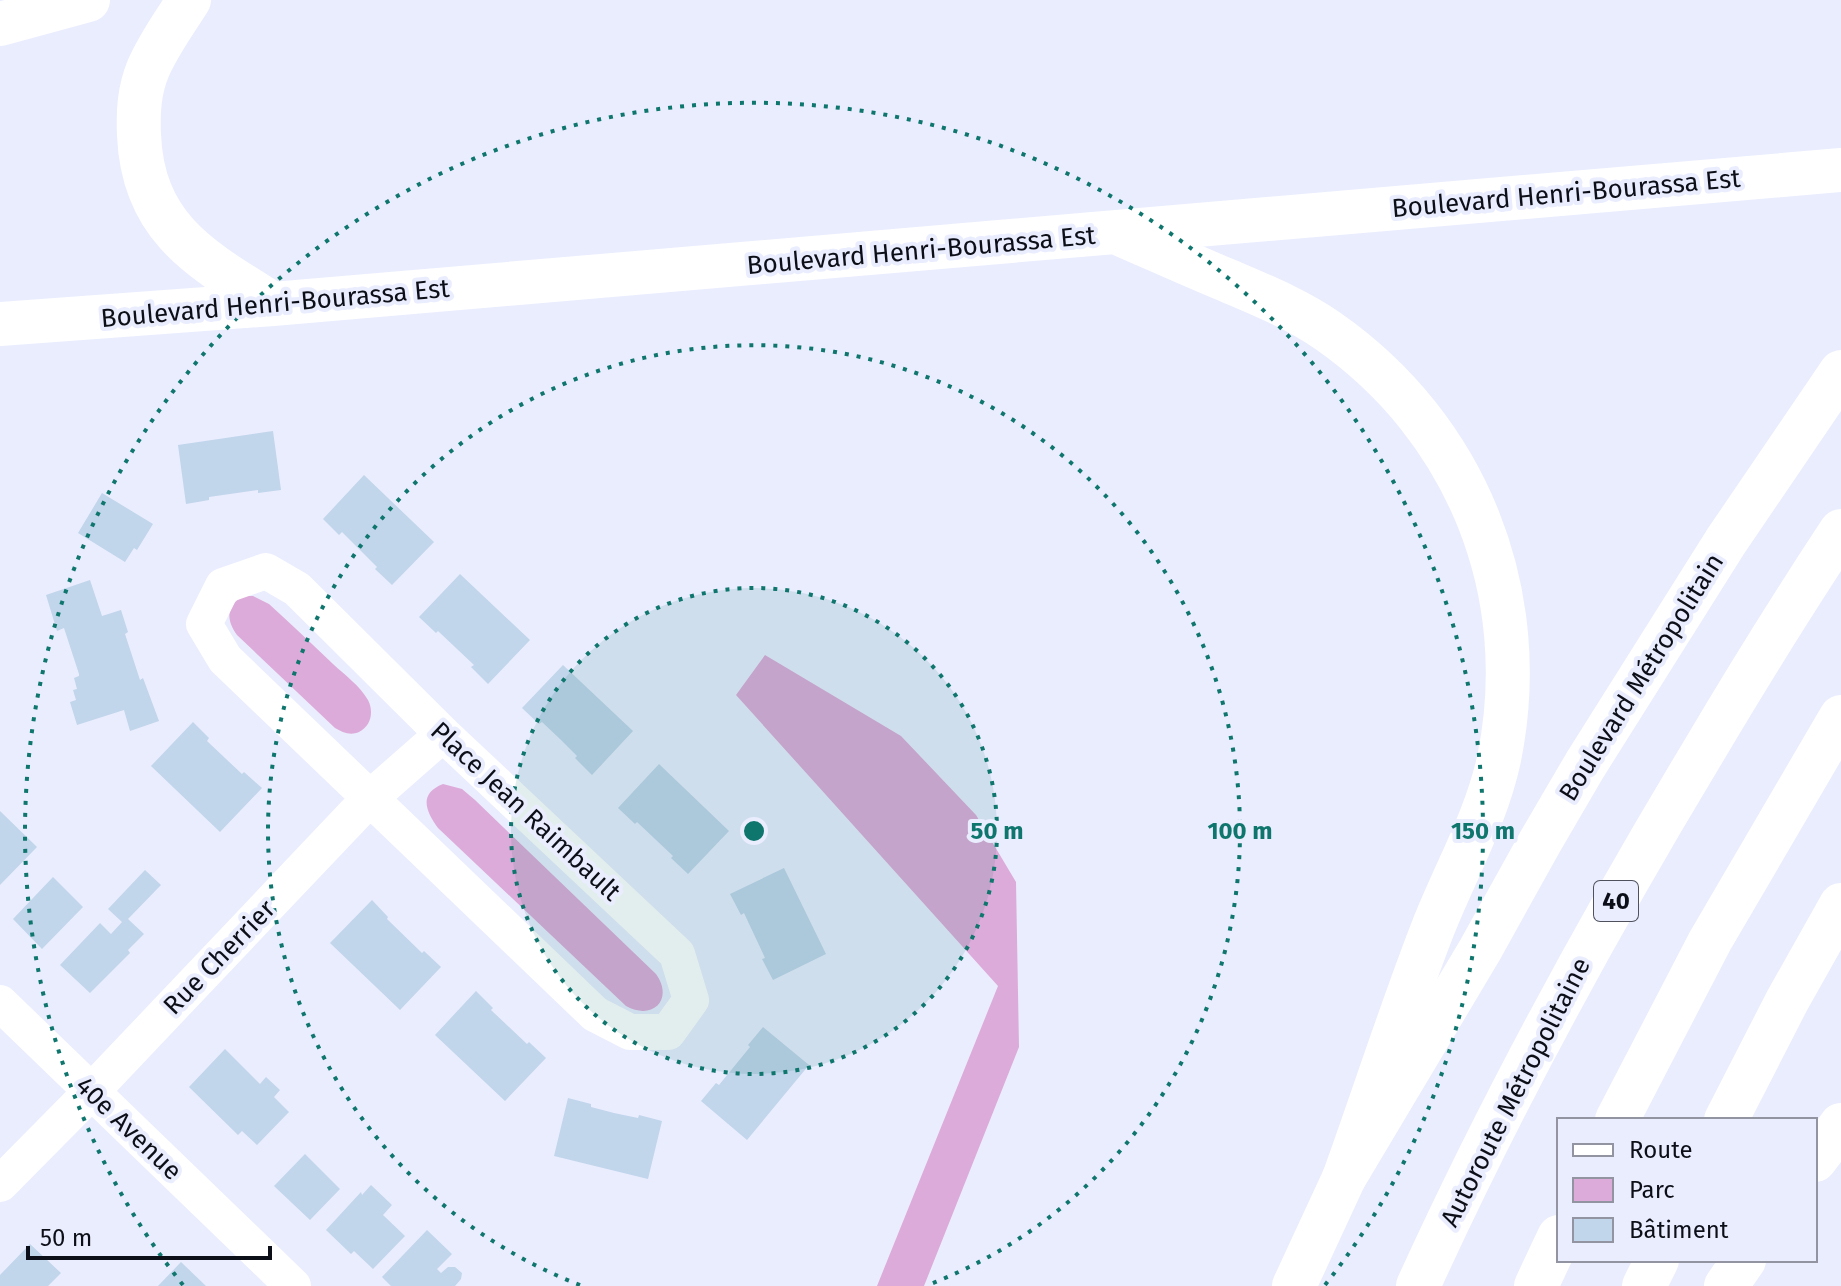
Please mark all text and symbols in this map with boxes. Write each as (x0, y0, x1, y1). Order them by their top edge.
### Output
street label: Boulevard Henri-Bourassa Est (1390, 163, 1742, 224)
street label: Boulevard Henri-Bourassa Est (745, 220, 1097, 281)
street label: Boulevard Henri-Bourassa Est (99, 273, 451, 334)
street label: Boulevard Métropolitain (1553, 548, 1730, 807)
street label: Place Jean Raimbault (424, 715, 627, 908)
centre of rings (740, 817, 768, 845)
text: 50 m (971, 817, 1023, 845)
text: 100 m (1207, 817, 1273, 845)
text: 150 m (1451, 817, 1515, 845)
road number: 40 (1594, 881, 1638, 921)
street label: Rue Cherrier (157, 894, 282, 1021)
street label: Autoroute Métropolitaine (1434, 953, 1597, 1232)
street label: 40e Avenue (69, 1070, 188, 1187)
legend (1557, 1118, 1817, 1262)
text: Route (1629, 1136, 1693, 1164)
text: Parc (1629, 1176, 1675, 1204)
scale bar (28, 1210, 270, 1260)
text: Bâtiment (1629, 1216, 1729, 1244)
text: 50 m (40, 1224, 92, 1252)

